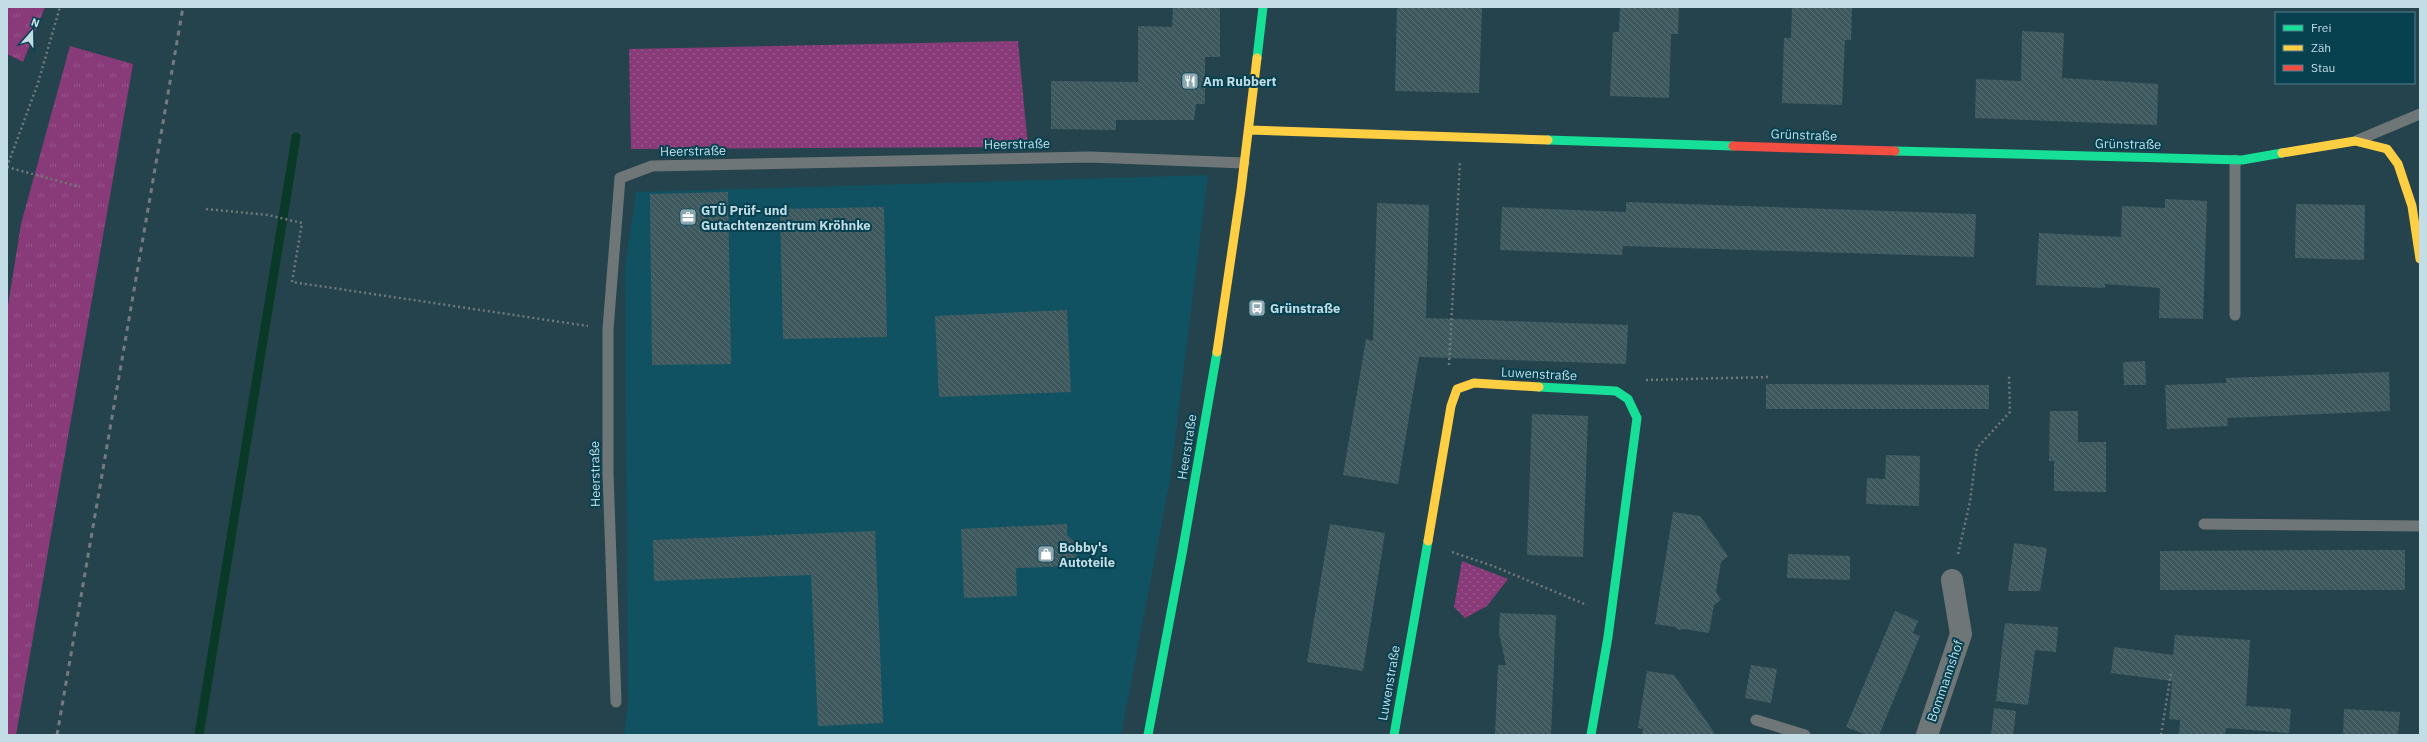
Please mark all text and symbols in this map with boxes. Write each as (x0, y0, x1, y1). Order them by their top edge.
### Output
north arrow (12, 12, 52, 52)
legend (2275, 12, 2415, 84)
text: N (29, 15, 42, 31)
text: Frei (2311, 20, 2331, 35)
text: Zäh (2311, 40, 2331, 55)
text: Stau (2311, 60, 2335, 75)
restaurant icon: Am Rubbert (1180, 71, 1200, 91)
place label: Am Rubbert (1203, 73, 1277, 90)
street label: Grünstraße (1770, 125, 1838, 145)
street label: Heerstraße (984, 135, 1050, 153)
street label: Grünstraße (2095, 135, 2161, 153)
street label: Heerstraße (660, 142, 726, 160)
place label: GTÜ Prüf- und Gutachtenzentrum Kröhnke (701, 202, 871, 234)
office icon: GTÜ Prüf- und Gutachtenzentrum Kröhnke (678, 207, 698, 227)
bus stop icon: Grünstraße (1247, 298, 1267, 318)
place label: Grünstraße (1270, 300, 1340, 317)
street label: Luwenstraße (1501, 364, 1577, 384)
street label: Heerstraße (1173, 413, 1201, 481)
street label: Heerstraße (586, 441, 604, 507)
place label: Bobby's Autoteile (1059, 539, 1115, 571)
shop icon: Bobby's Autoteile (1036, 544, 1056, 564)
street label: Bommannshof (1923, 638, 1967, 724)
street label: Luwenstraße (1374, 644, 1404, 722)

